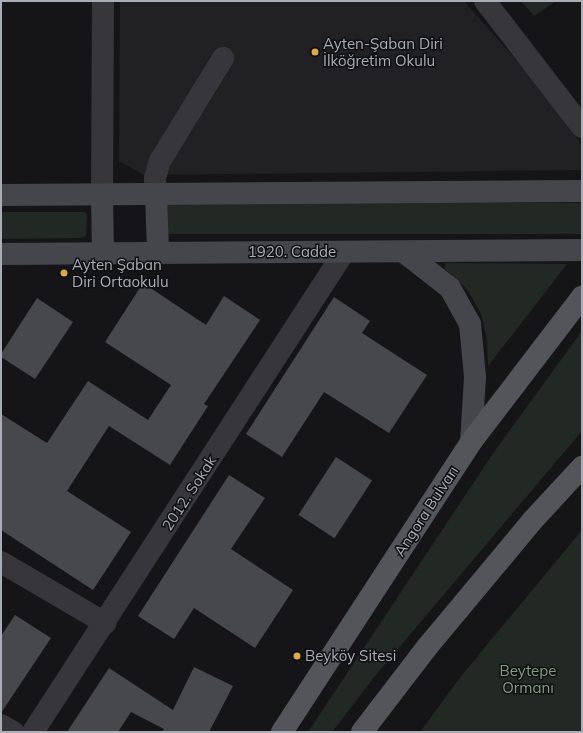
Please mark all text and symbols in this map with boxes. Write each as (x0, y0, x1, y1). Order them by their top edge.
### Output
place label: Ayten-Şaban Diri İlköğretim Okulu (323, 34, 443, 69)
marker: Ayten-Şaban Diri İlköğretim Okulu (310, 47, 320, 57)
street label: 1920. Cadde (248, 243, 336, 261)
place label: Ayten Şaban Diri Ortaokulu (72, 255, 169, 290)
marker: Ayten Şaban Diri Ortaokulu (59, 268, 69, 278)
street label: 2012. Sokak (158, 452, 220, 534)
street label: Angora Bulvarı (390, 463, 462, 559)
place label: Beyköy Sitesi (305, 647, 396, 665)
marker: Beyköy Sitesi (292, 651, 302, 661)
park label: Beytepe Ormanı (500, 661, 556, 696)

